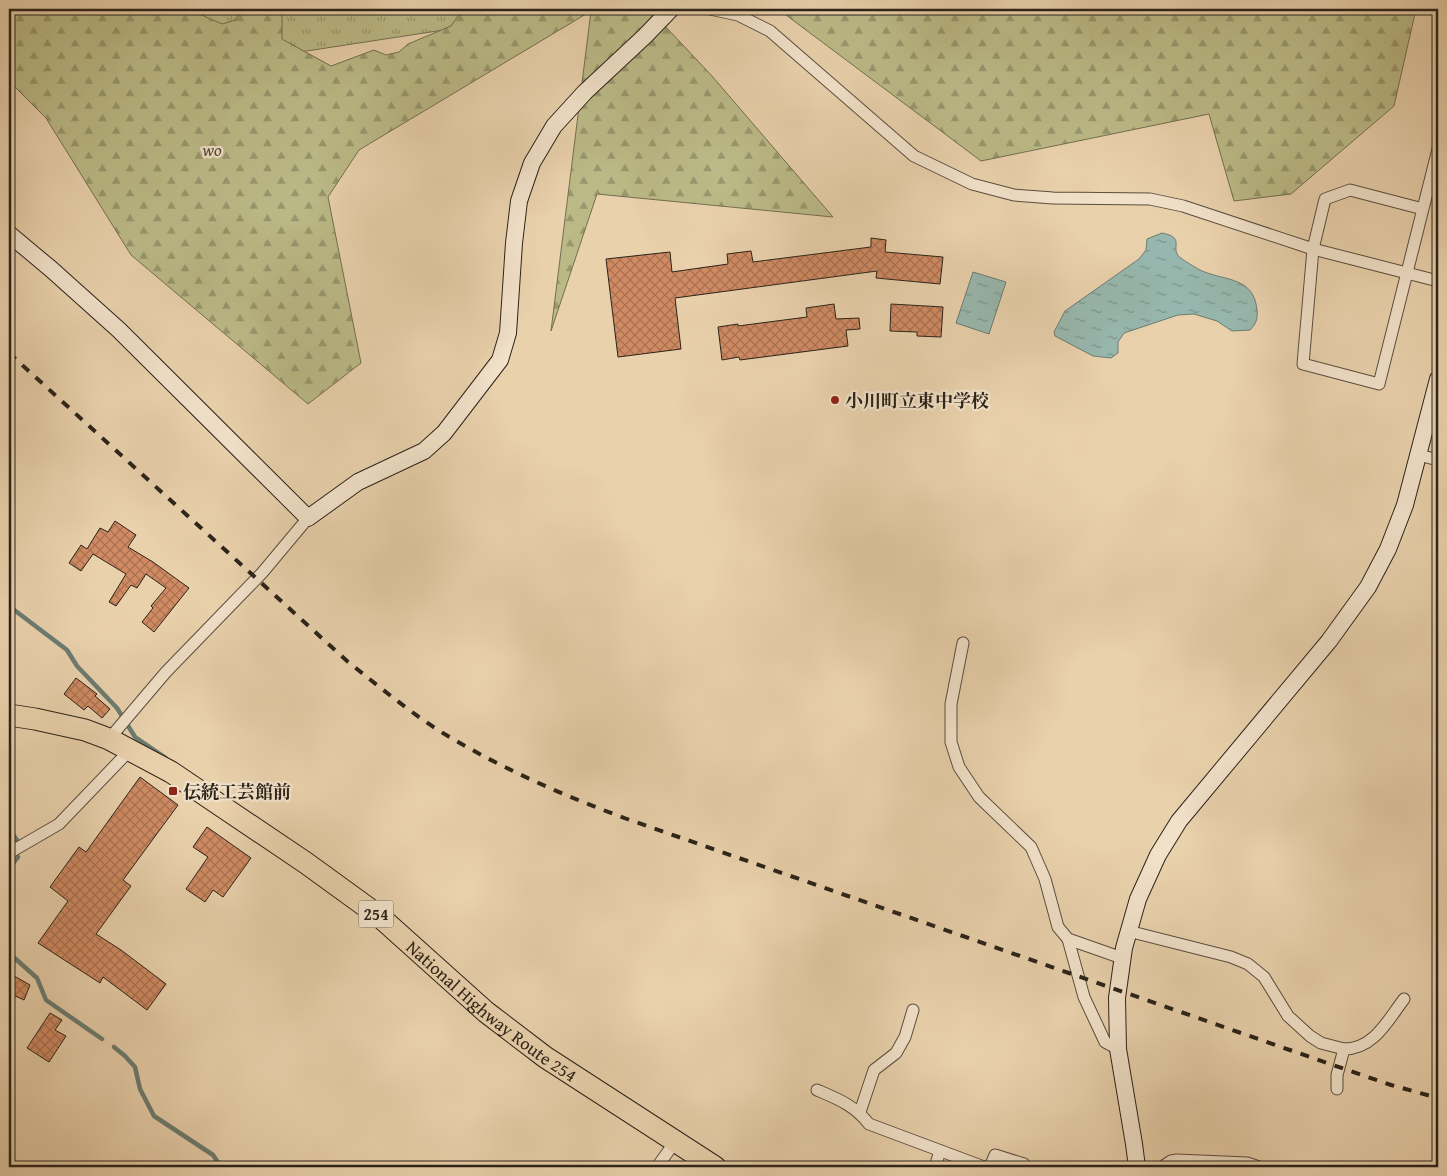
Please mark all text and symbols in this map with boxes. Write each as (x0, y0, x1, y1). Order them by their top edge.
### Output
park label: wo (201, 136, 222, 163)
place label: 小川町立東中学校 (845, 387, 989, 414)
marker: 小川町立東中学校 (829, 394, 841, 406)
place label: 伝統工芸館前 (183, 778, 291, 805)
marker: 伝統工芸館前 (167, 785, 179, 797)
road number: 254 (358, 901, 394, 928)
street label: National Highway Route 254 (401, 933, 583, 1088)

